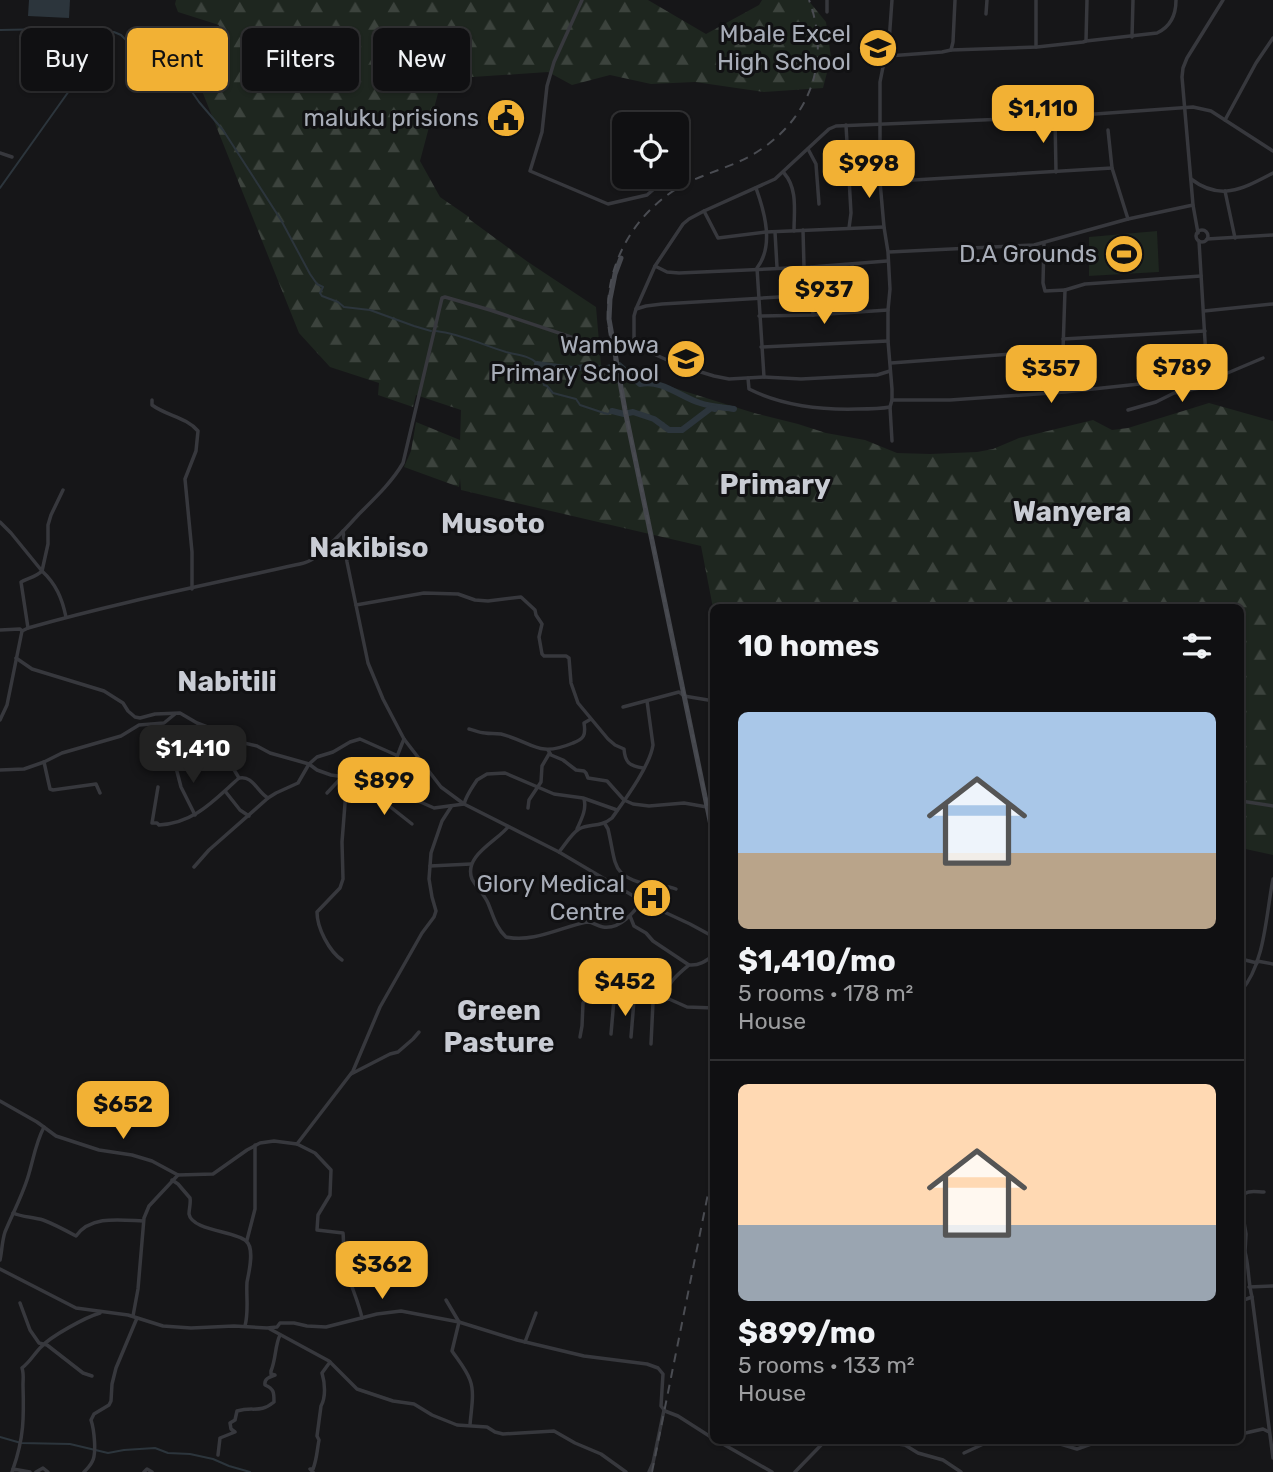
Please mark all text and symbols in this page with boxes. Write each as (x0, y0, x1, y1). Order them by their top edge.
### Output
place label: Mbale Excel High School (717, 20, 851, 76)
school or university icon: Mbale Excel High School (857, 27, 899, 69)
chip: Buy (21, 28, 113, 91)
chip: Rent (127, 28, 228, 91)
chip: Filters (242, 28, 359, 91)
chip: New (373, 28, 470, 91)
pin: $1,110 (986, 86, 1100, 145)
text: $1,110 (1008, 94, 1078, 122)
public building icon: maluku prisions (485, 97, 527, 139)
place label: maluku prisions (304, 104, 479, 132)
map controls (612, 112, 689, 189)
button: locate (612, 112, 689, 189)
pin: $998 (828, 140, 910, 200)
text: $998 (839, 149, 899, 177)
sports icon: D.A Grounds (1103, 233, 1145, 275)
place label: D.A Grounds (959, 240, 1097, 268)
pin: $937 (783, 266, 865, 326)
text: $937 (795, 275, 853, 303)
place label: Wambwa Primary School (490, 331, 659, 387)
school or university icon: Wambwa Primary School (665, 338, 707, 380)
pin: $789 (1141, 344, 1223, 404)
pin: $357 (1010, 346, 1092, 405)
text: $789 (1153, 353, 1211, 381)
text: $357 (1022, 354, 1080, 382)
district label: Primary (719, 468, 831, 501)
district label: Wanyera (1013, 495, 1131, 528)
district label: Musoto (441, 507, 545, 540)
district label: Nakibiso (309, 531, 429, 564)
icon: filters (1178, 627, 1216, 665)
text: 10 homes (738, 628, 879, 664)
district label: Nabitili (177, 665, 277, 698)
pin: $1,410 (136, 726, 250, 785)
text: $1,410 (155, 734, 231, 762)
pin: $899 (343, 758, 425, 817)
icon: home (914, 758, 1040, 884)
text: $899 (354, 766, 414, 794)
place label: Glory Medical Centre (477, 870, 625, 926)
hospital icon: Glory Medical Centre (631, 877, 673, 919)
text: $1,410/mo (738, 943, 896, 979)
pin: $452 (584, 958, 666, 1018)
text: $452 (595, 967, 655, 995)
text: 5 rooms · 178 m² (738, 979, 913, 1007)
district label: Green Pasture (444, 994, 554, 1059)
text: House (738, 1007, 806, 1035)
pin: $652 (82, 1082, 164, 1141)
text: $652 (93, 1090, 153, 1118)
icon: home (914, 1130, 1040, 1256)
pin: $362 (341, 1242, 423, 1301)
text: $362 (352, 1250, 412, 1278)
text: $899/mo (738, 1315, 876, 1351)
text: 5 rooms · 133 m² (738, 1351, 915, 1379)
text: House (738, 1379, 806, 1407)

